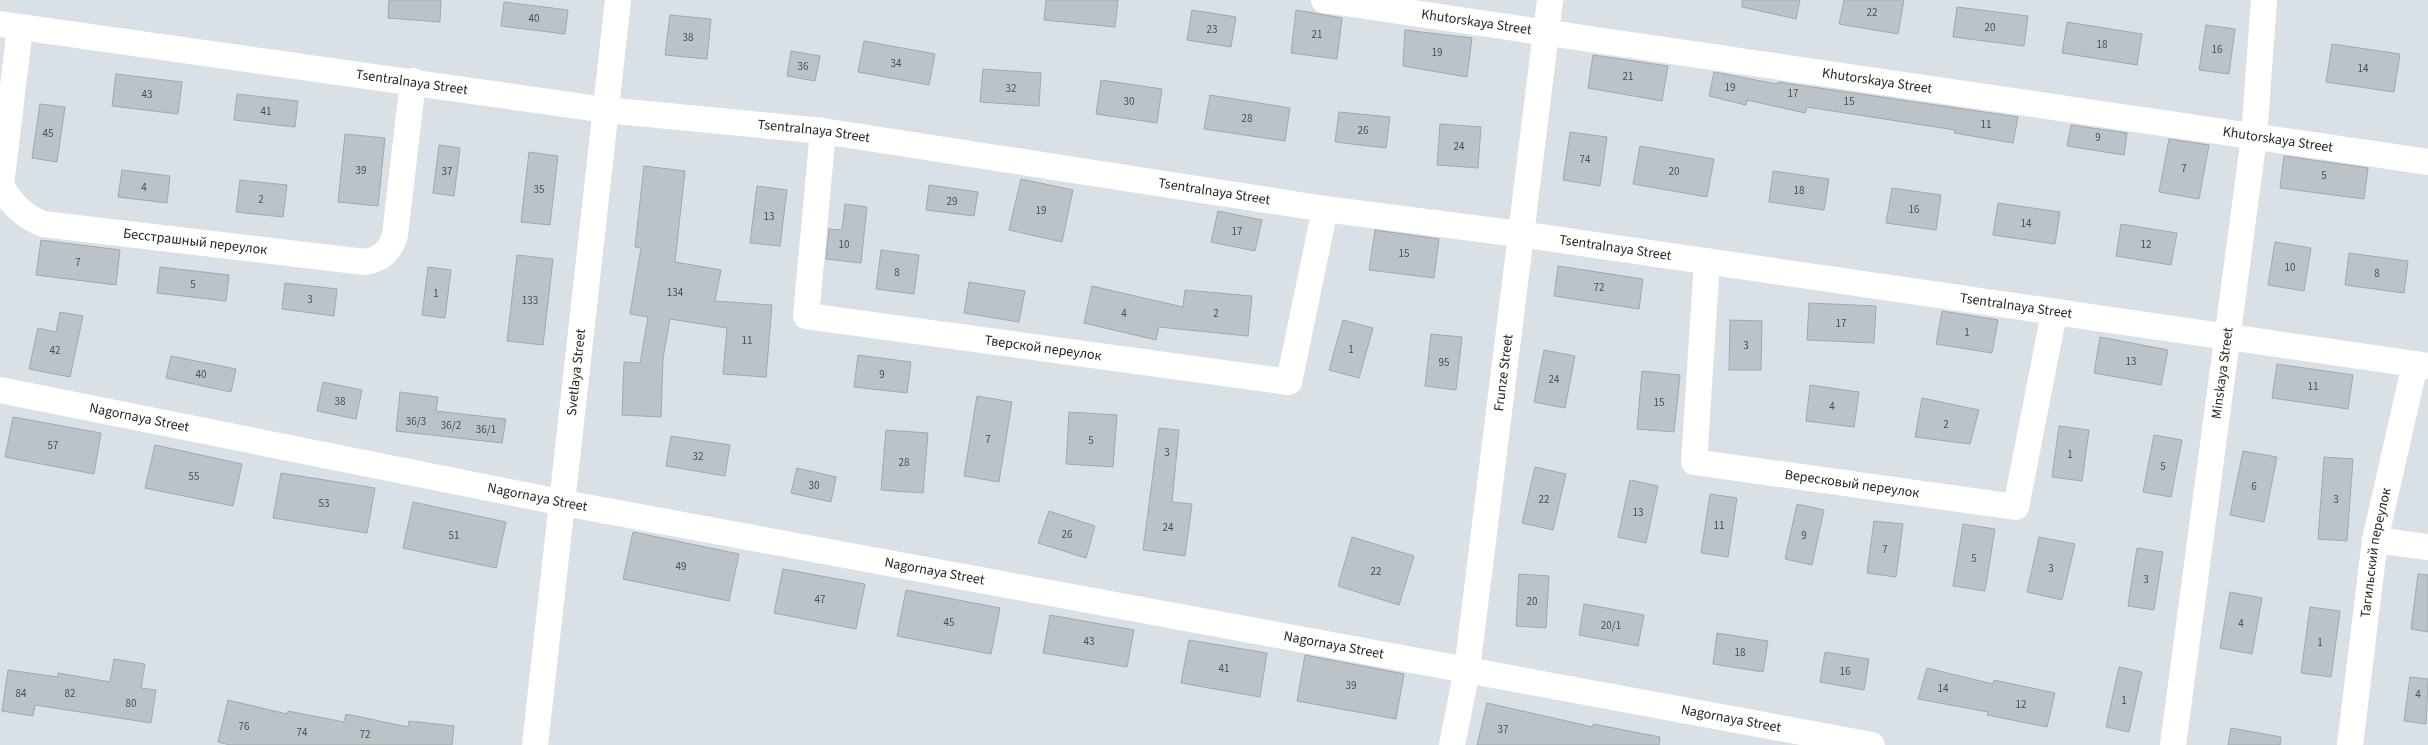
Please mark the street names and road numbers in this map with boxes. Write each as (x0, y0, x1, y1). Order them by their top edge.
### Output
street label: Khutorskaya Street (1420, 4, 1533, 40)
street label: Khutorskaya Street (1821, 63, 1934, 99)
street label: Tsentralnaya Street (354, 65, 470, 100)
street label: Tsentralnaya Street (757, 115, 872, 148)
street label: Khutorskaya Street (2221, 122, 2335, 158)
street label: Tsentralnaya Street (1157, 173, 1272, 210)
street label: Бесстрашный переулок (122, 224, 268, 260)
street label: Tsentralnaya Street (1558, 230, 1673, 266)
street label: Tsentralnaya Street (1959, 288, 2074, 324)
street label: Minskaya Street (2207, 326, 2239, 420)
street label: Svetlaya Street (562, 327, 591, 417)
street label: Тверской переулок (983, 330, 1103, 366)
street label: Frunze Street (1489, 333, 1519, 412)
street label: Nagornaya Street (88, 398, 191, 438)
street label: Вересковый переулок (1783, 465, 1921, 503)
street label: Nagornaya Street (486, 478, 589, 517)
street label: Тагильский переулок (2356, 486, 2397, 619)
street label: Nagornaya Street (883, 552, 986, 591)
street label: Nagornaya Street (1282, 626, 1386, 665)
street label: Nagornaya Street (1679, 700, 1783, 738)

